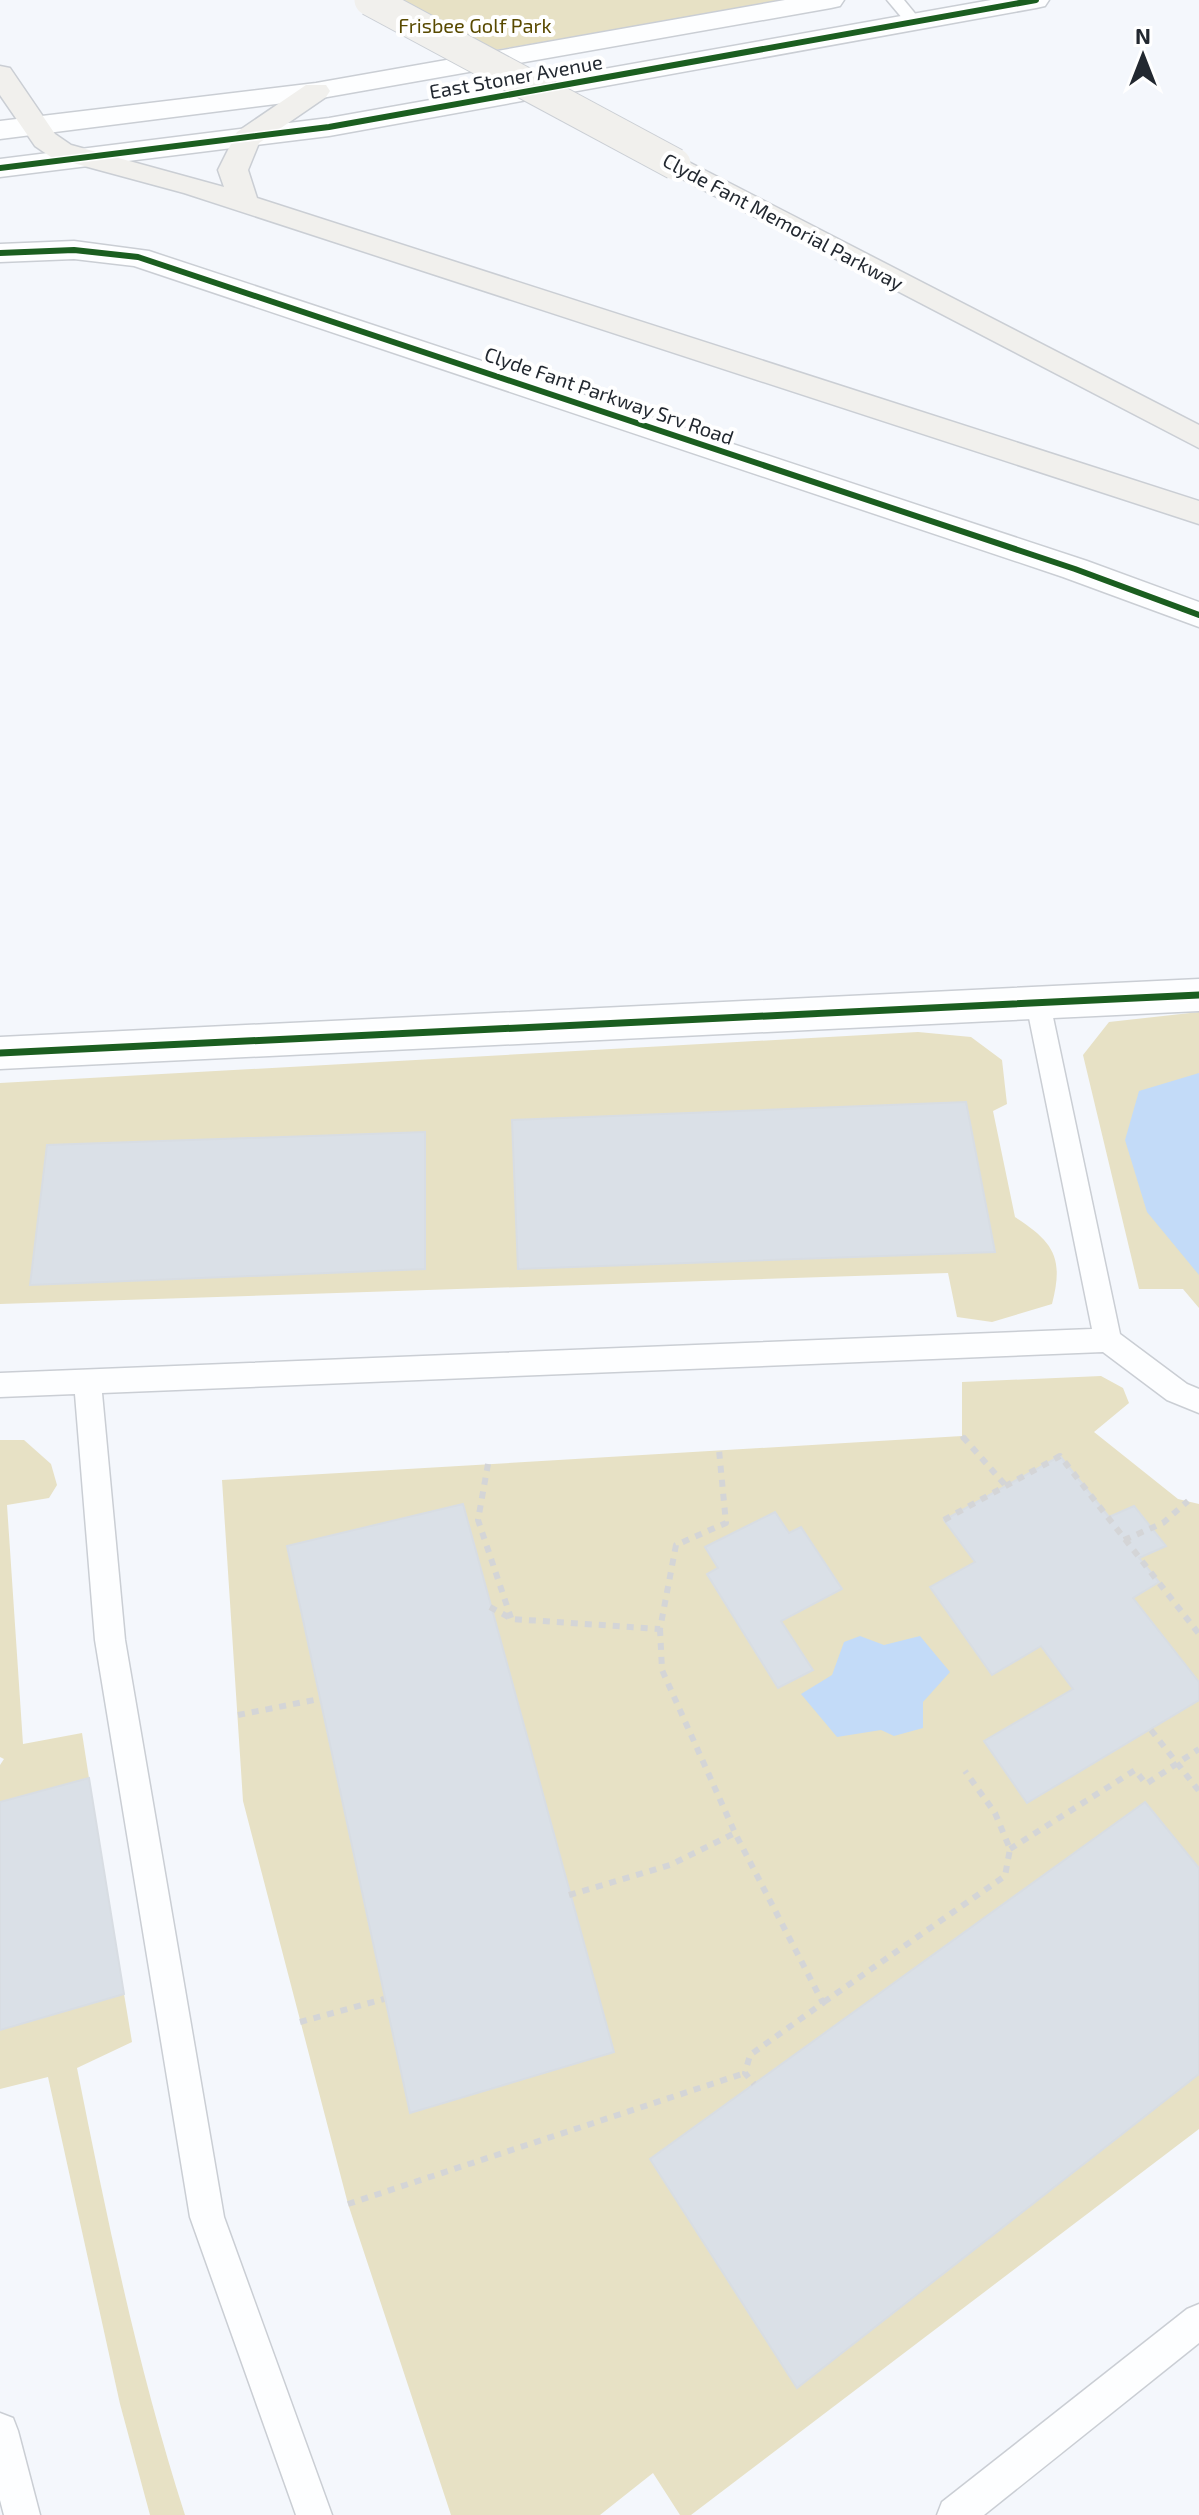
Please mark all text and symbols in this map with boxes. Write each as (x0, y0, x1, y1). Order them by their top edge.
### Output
park label: Frisbee Golf Park (398, 13, 552, 37)
north arrow (1103, 16, 1183, 96)
text: N (1135, 22, 1151, 48)
street label: East Stoner Avenue (427, 49, 604, 103)
street label: Clyde Fant Memorial Parkway (659, 147, 908, 295)
street label: Clyde Fant Parkway Srv Road (482, 341, 737, 449)

